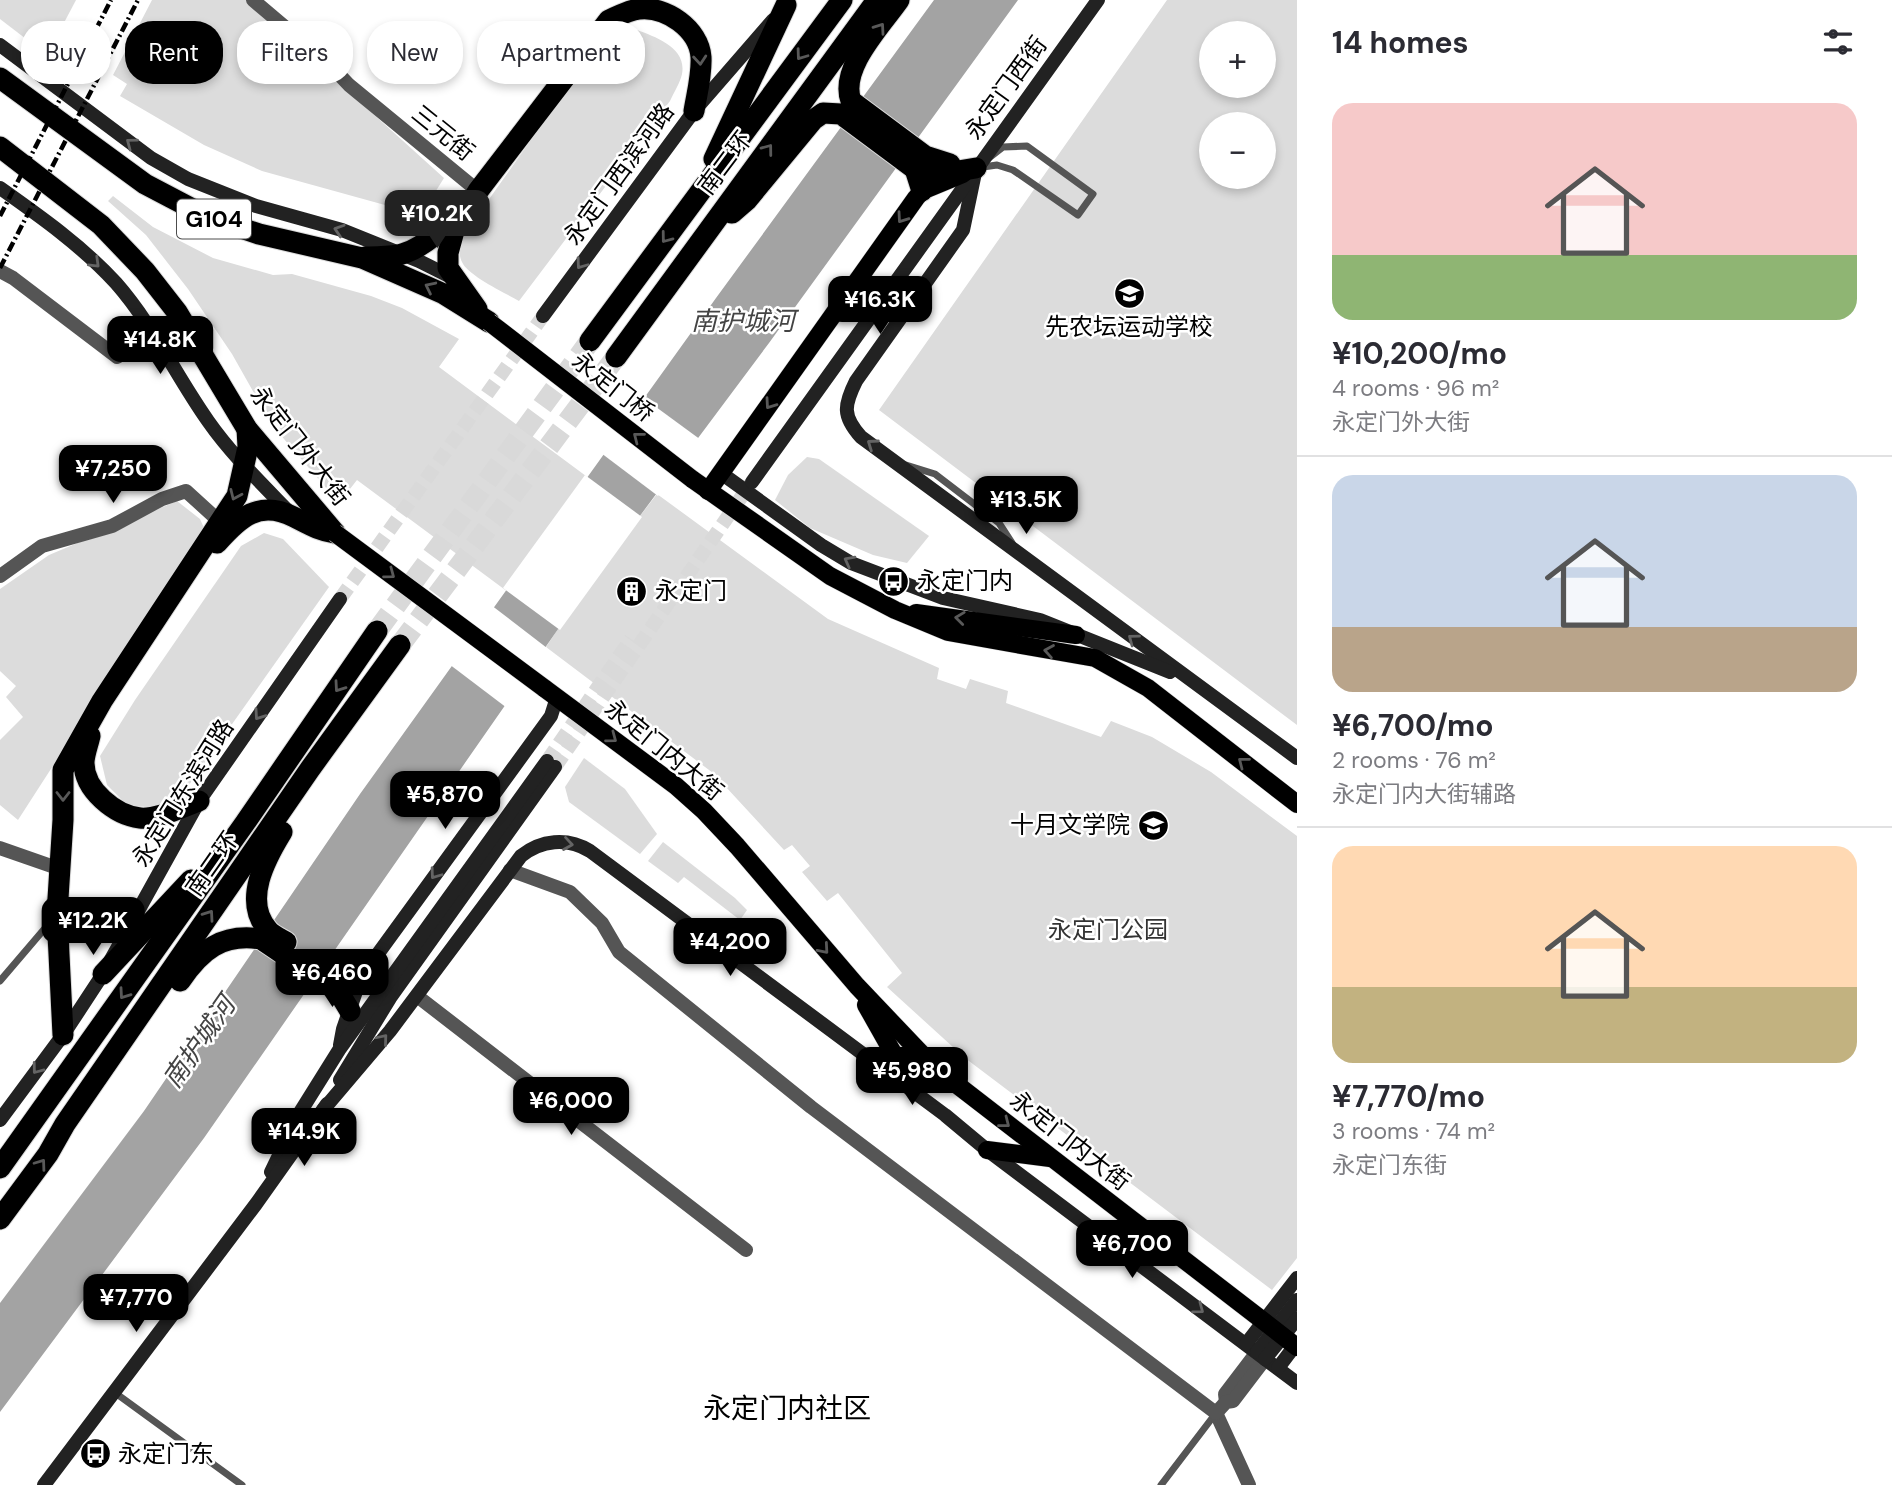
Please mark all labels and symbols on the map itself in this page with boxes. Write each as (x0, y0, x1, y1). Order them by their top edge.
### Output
one-way arrow (872, 23, 884, 36)
street label: 永定门西街 (958, 30, 1053, 145)
one-way arrow (797, 47, 810, 60)
one-way arrow (692, 55, 707, 66)
street label: 永定门西滨河路 (557, 97, 681, 251)
street label: 三元街 (406, 98, 481, 167)
street label: 南二环 (691, 125, 759, 201)
one-way arrow (126, 138, 139, 151)
one-way arrow (760, 145, 772, 157)
pin: ¥10.2K (380, 190, 494, 250)
road number: G104 (177, 200, 251, 238)
one-way arrow (898, 210, 910, 223)
one-way arrow (333, 224, 346, 238)
one-way arrow (662, 230, 675, 243)
one-way arrow (87, 255, 100, 268)
one-way arrow (576, 256, 589, 269)
pin: ¥16.3K (823, 276, 937, 336)
school or university icon: 先农坛运动学校 (1112, 276, 1146, 310)
one-way arrow (425, 282, 437, 296)
water label: 南护城河 (691, 304, 800, 338)
place label: 先农坛运动学校 (1045, 311, 1213, 342)
pin: ¥14.8K (103, 316, 217, 376)
street label: 永定门桥 (566, 345, 661, 428)
street label: 永定门外大街 (244, 379, 357, 512)
one-way arrow (766, 396, 778, 409)
one-way arrow (633, 433, 645, 445)
one-way arrow (867, 440, 880, 452)
pin: ¥7,250 (56, 446, 170, 505)
pin: ¥13.5K (969, 476, 1083, 536)
one-way arrow (229, 488, 243, 501)
one-way arrow (843, 556, 856, 569)
bus stop icon: 永定门内 (877, 564, 911, 598)
one-way arrow (382, 565, 395, 578)
place label: 永定门内 (917, 565, 1013, 596)
building icon: 永定门 (615, 574, 649, 608)
place label: 永定门 (655, 575, 727, 606)
one-way arrow (954, 610, 966, 625)
one-way arrow (1129, 634, 1141, 647)
one-way arrow (1043, 644, 1055, 659)
one-way arrow (335, 679, 347, 692)
street label: 永定门内大街 (599, 692, 730, 807)
one-way arrow (255, 707, 267, 720)
street label: 永定门东滨河路 (125, 713, 240, 872)
one-way arrow (604, 729, 616, 742)
one-way arrow (1238, 757, 1251, 770)
pin: ¥5,870 (388, 772, 502, 831)
one-way arrow (55, 791, 71, 801)
school or university icon: 十月文学院 (1136, 808, 1170, 842)
place label: 十月文学院 (1010, 809, 1130, 840)
street label: 南二环 (178, 825, 245, 902)
one-way arrow (562, 836, 574, 851)
one-way arrow (431, 866, 444, 879)
pin: ¥12.2K (36, 898, 150, 957)
one-way arrow (201, 910, 213, 923)
park label: 永定门公园 (1048, 914, 1168, 945)
pin: ¥4,200 (673, 918, 787, 978)
one-way arrow (816, 941, 828, 954)
pin: ¥6,460 (275, 950, 389, 1009)
one-way arrow (120, 986, 132, 999)
water label: 南护城河 (155, 986, 246, 1094)
one-way arrow (374, 1035, 387, 1047)
pin: ¥5,980 (855, 1048, 969, 1107)
one-way arrow (33, 1061, 45, 1074)
pin: ¥6,000 (514, 1078, 628, 1137)
street label: 永定门内大街 (1004, 1084, 1137, 1197)
pin: ¥14.9K (247, 1108, 361, 1168)
one-way arrow (998, 1114, 1010, 1127)
one-way arrow (32, 1159, 45, 1172)
pin: ¥6,700 (1075, 1220, 1189, 1280)
pin: ¥7,770 (79, 1274, 193, 1334)
one-way arrow (1191, 1301, 1204, 1313)
district label: 永定门内社区 (703, 1390, 871, 1427)
bus stop icon: 永定门东 (78, 1437, 112, 1471)
place label: 永定门东 (118, 1438, 214, 1469)

